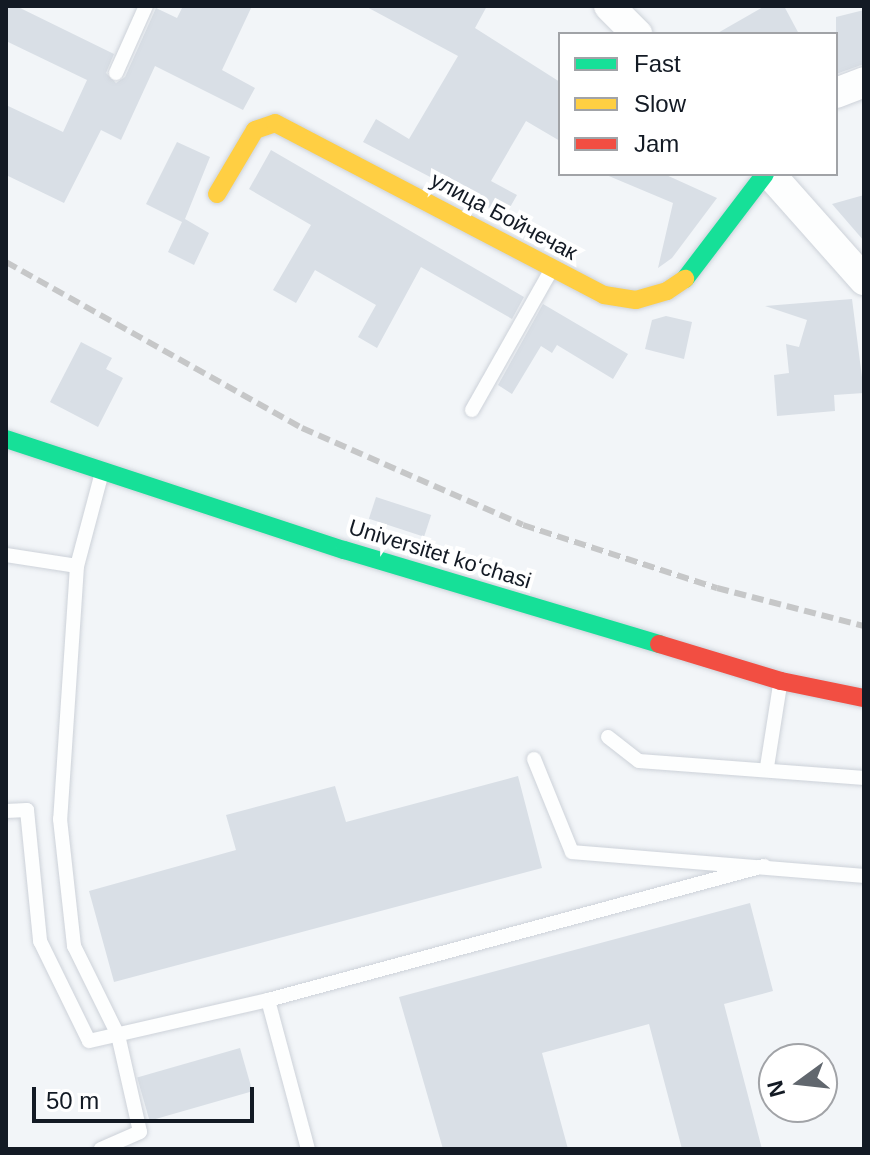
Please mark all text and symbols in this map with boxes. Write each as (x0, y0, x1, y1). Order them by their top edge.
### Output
legend (558, 32, 838, 176)
text: Fast (634, 50, 681, 77)
text: Slow (634, 90, 686, 117)
text: Jam (634, 130, 679, 157)
street label: улица Бойчечак (426, 166, 582, 266)
street label: Universitet kо‘chasi (346, 514, 534, 594)
north arrow (758, 1043, 838, 1123)
scale bar (36, 1071, 258, 1121)
text: N (762, 1078, 790, 1100)
text: 50 m (46, 1087, 99, 1114)

